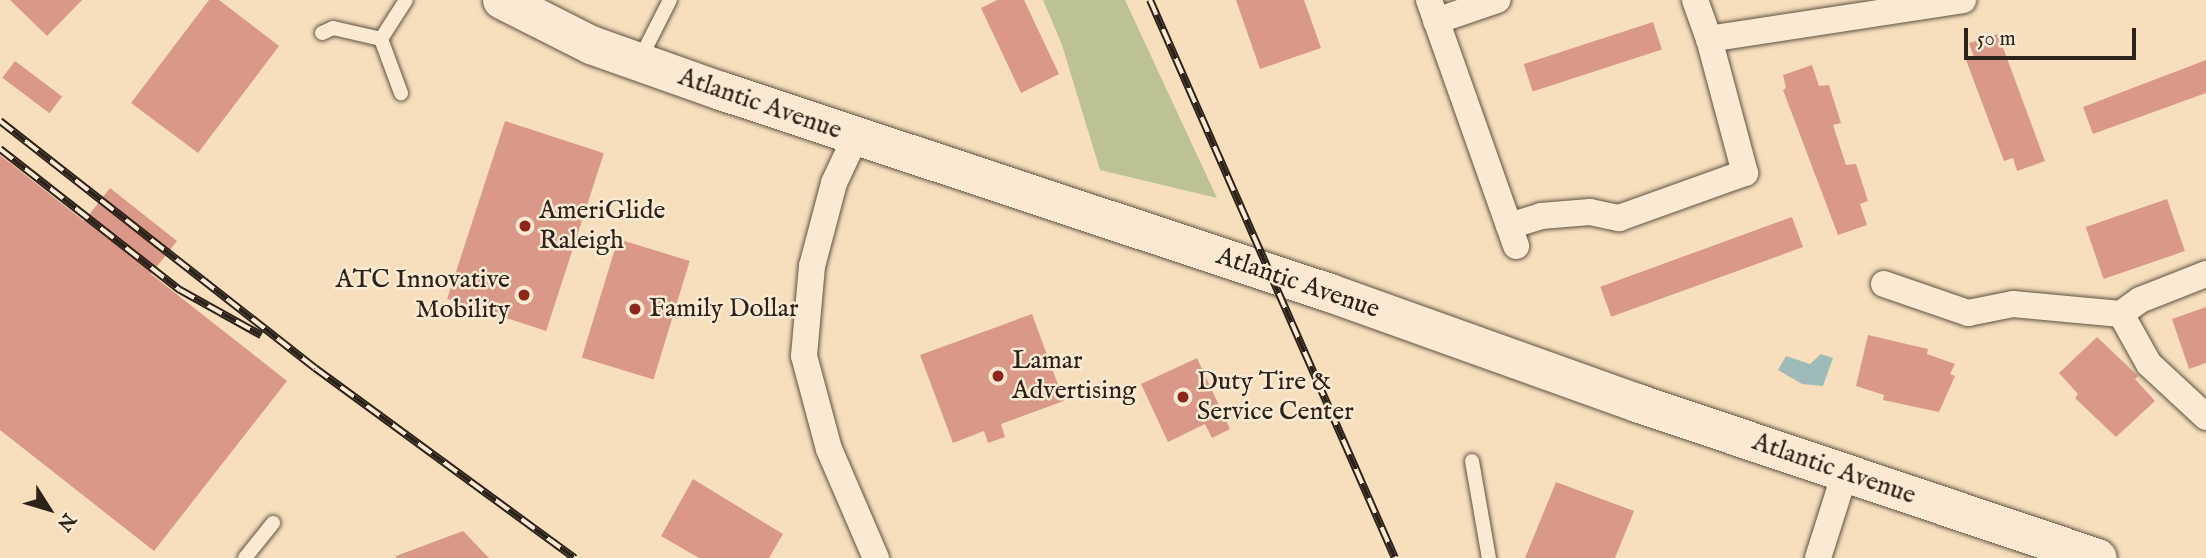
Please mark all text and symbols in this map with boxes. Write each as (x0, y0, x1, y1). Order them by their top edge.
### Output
scale bar (1968, 14, 2140, 58)
text: 50 m (1977, 26, 2016, 53)
street label: Atlantic Avenue (674, 61, 846, 147)
place label: AmeriGlide Raleigh (539, 195, 665, 256)
marker: AmeriGlide Raleigh (517, 218, 533, 234)
street label: Atlantic Avenue (1212, 240, 1384, 326)
place label: ATC Innovative Mobility (336, 264, 510, 326)
marker: ATC Innovative Mobility (516, 287, 532, 303)
place label: Family Dollar (649, 293, 798, 325)
marker: Family Dollar (627, 301, 643, 317)
place label: Lamar Advertising (1012, 345, 1136, 406)
place label: Duty Tire & Service Center (1197, 366, 1354, 428)
marker: Lamar Advertising (990, 368, 1006, 384)
marker: Duty Tire & Service Center (1175, 389, 1191, 405)
street label: Atlantic Avenue (1748, 426, 1920, 512)
north arrow (14, 474, 84, 544)
text: N (51, 508, 80, 535)

